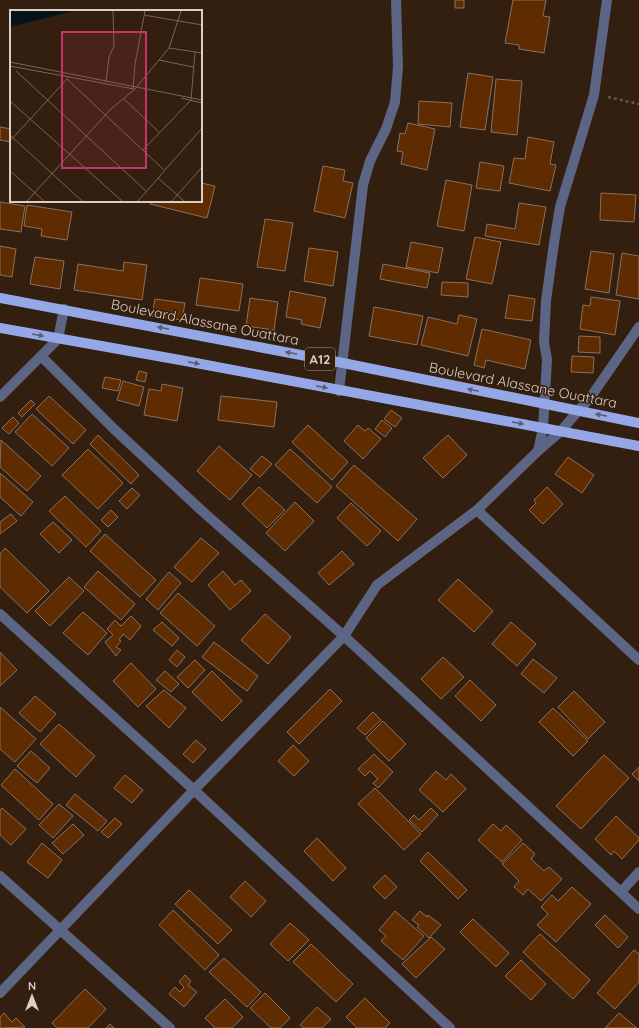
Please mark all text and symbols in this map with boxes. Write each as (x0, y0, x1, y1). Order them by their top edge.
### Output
inset map (10, 10, 202, 202)
street label: Boulevard Alassane Ouattara (110, 295, 300, 349)
one-way arrow (157, 325, 169, 331)
one-way arrow (32, 332, 44, 338)
road number: A12 (305, 348, 335, 370)
one-way arrow (285, 350, 297, 356)
street label: Boulevard Alassane Ouattara (428, 358, 618, 412)
one-way arrow (188, 360, 200, 366)
one-way arrow (315, 385, 328, 391)
one-way arrow (467, 386, 479, 392)
one-way arrow (595, 412, 607, 418)
one-way arrow (512, 421, 524, 427)
north arrow (12, 976, 52, 1016)
text: N (28, 979, 36, 993)

